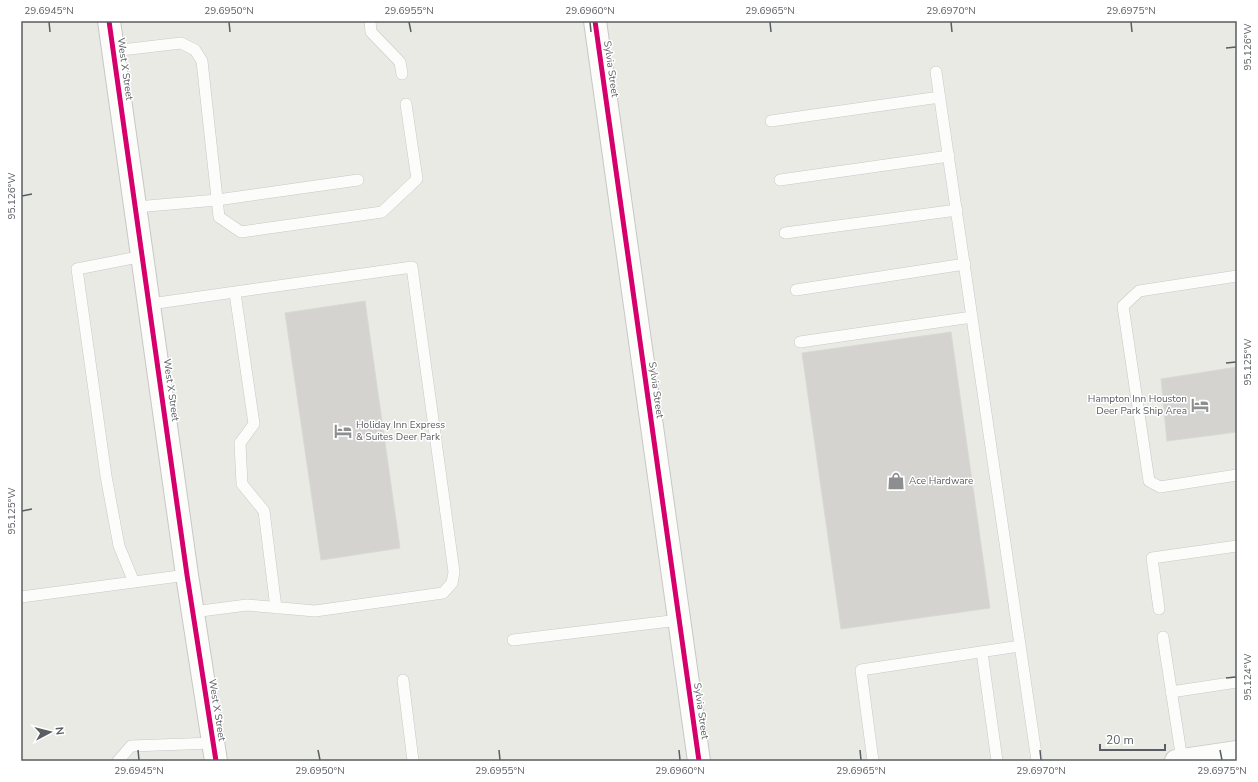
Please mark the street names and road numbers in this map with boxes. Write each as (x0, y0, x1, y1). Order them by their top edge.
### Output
street label: West X Street (114, 37, 136, 102)
street label: Sylvia Street (600, 40, 622, 99)
street label: West X Street (160, 358, 182, 423)
street label: Sylvia Street (645, 361, 667, 420)
street label: West X Street (205, 678, 229, 743)
street label: Sylvia Street (690, 682, 712, 741)

